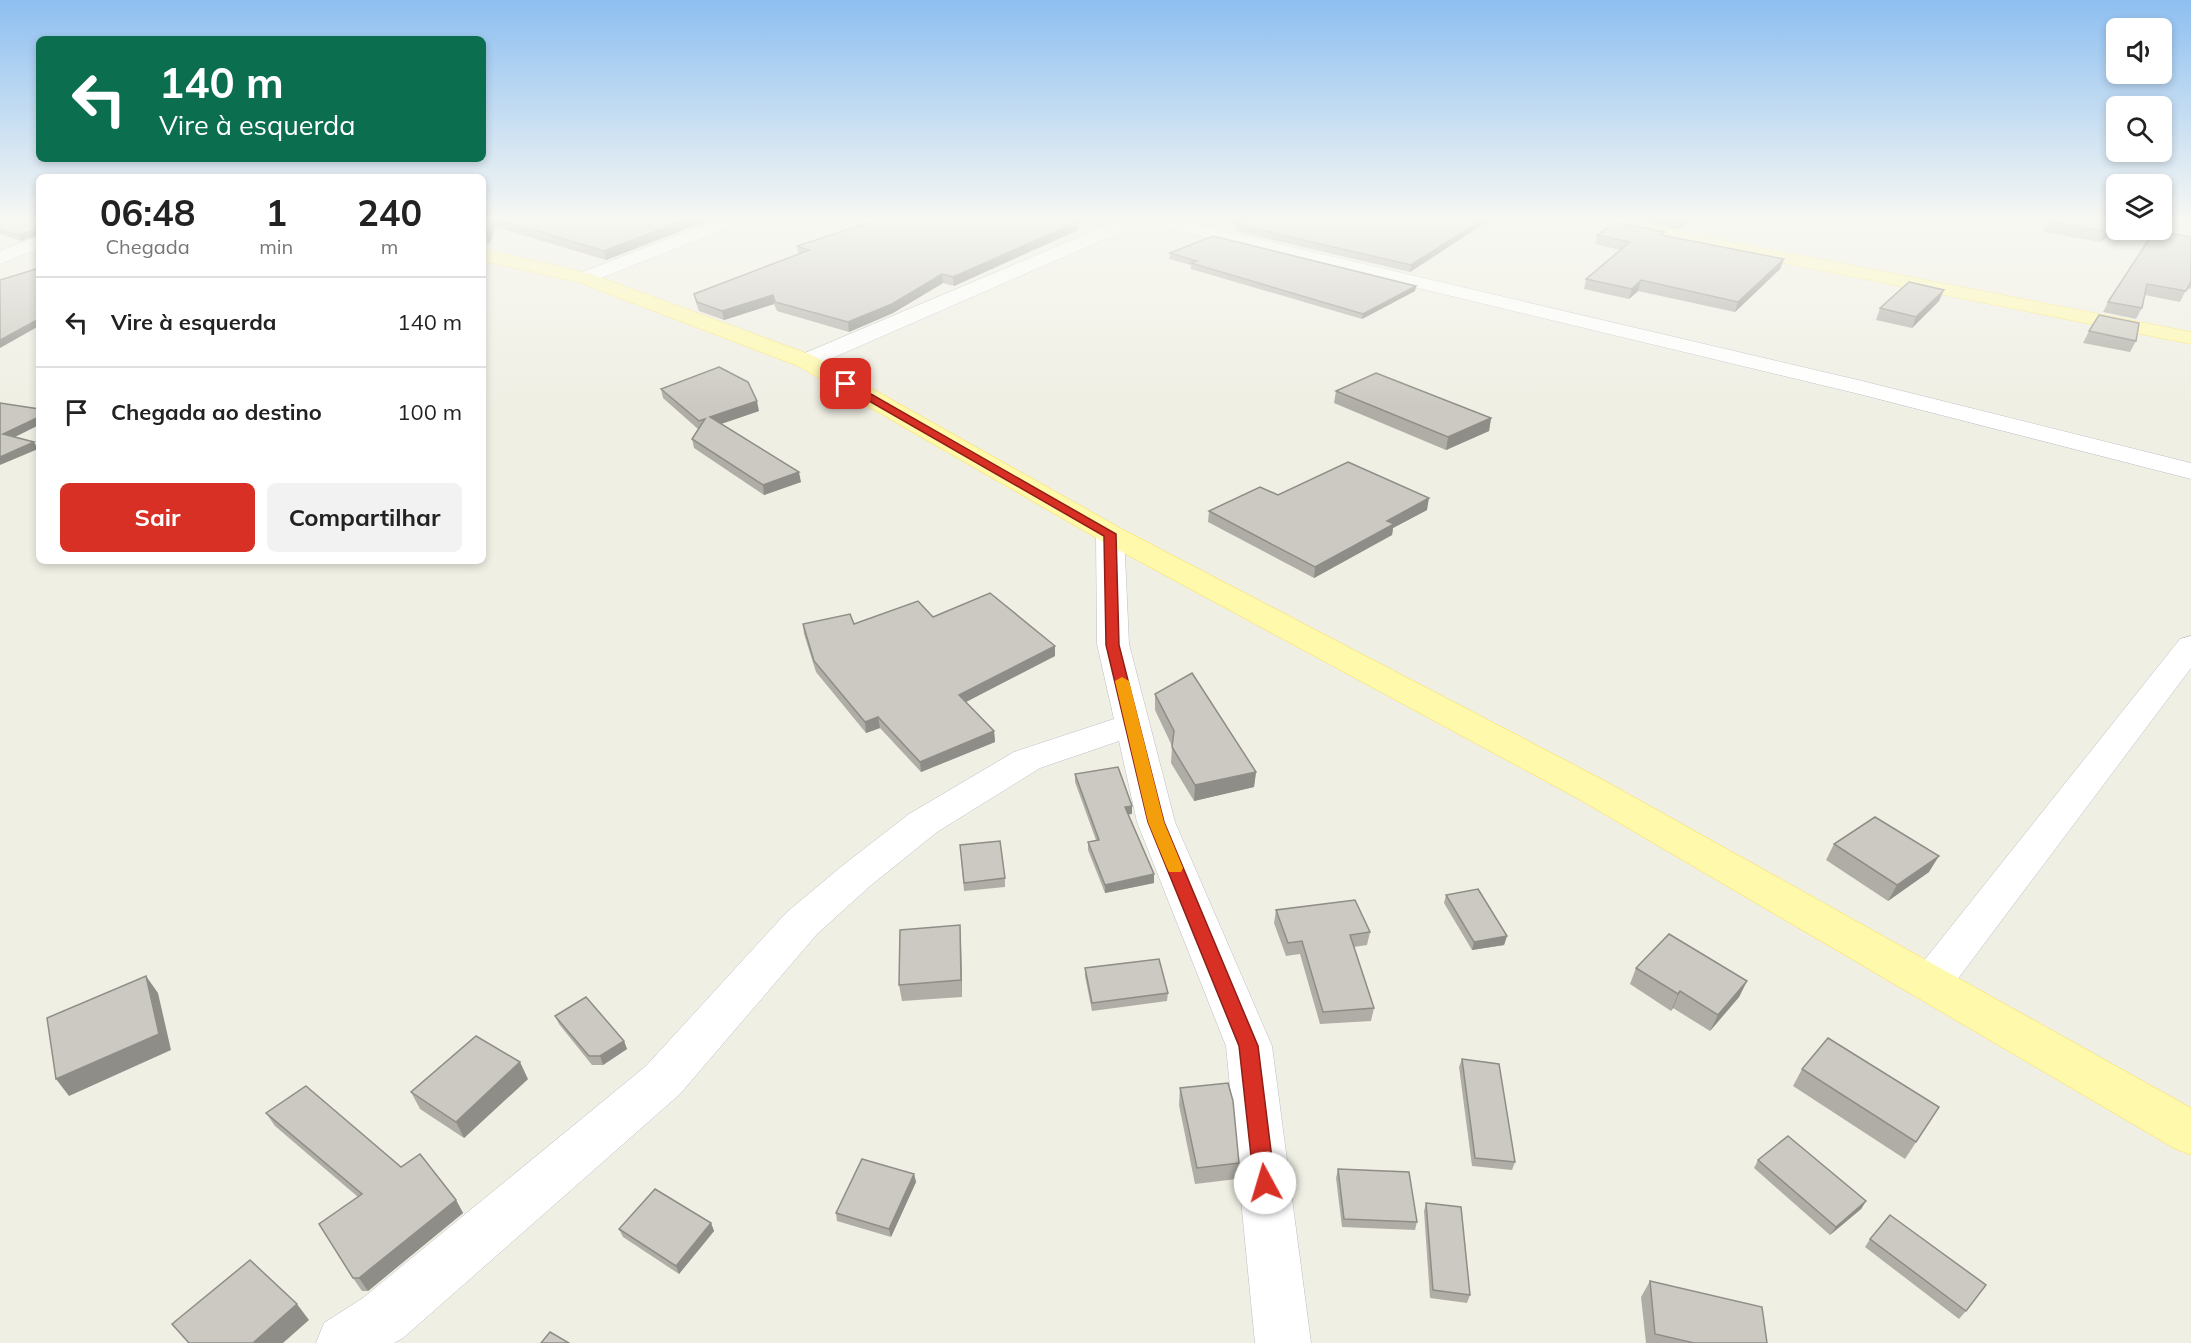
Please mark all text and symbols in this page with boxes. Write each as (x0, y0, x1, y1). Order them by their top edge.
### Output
map controls (2106, 18, 2172, 240)
button: sound (2106, 18, 2172, 84)
text: 140 m (159, 56, 284, 109)
icon: left (60, 60, 138, 138)
button: search (2106, 96, 2172, 162)
text: Vire à esquerda (159, 108, 355, 142)
button: layers (2106, 174, 2172, 240)
text: 06:48 (100, 190, 195, 235)
text: 1 (265, 190, 287, 235)
text: 240 (357, 190, 422, 235)
text: Chegada (105, 234, 190, 259)
text: min (259, 234, 293, 259)
text: m (381, 234, 398, 259)
icon: left (60, 306, 93, 339)
text: Vire à esquerda (111, 308, 276, 336)
text: 140 m (397, 308, 462, 336)
pin (820, 358, 871, 409)
icon: arrive (829, 367, 862, 400)
icon: arrive (60, 396, 93, 429)
text: Chegada ao destino (111, 398, 322, 426)
text: 100 m (397, 398, 462, 426)
button: Sair (60, 483, 255, 552)
button: Compartilhar (267, 483, 462, 552)
position arrow (1233, 1151, 1297, 1215)

